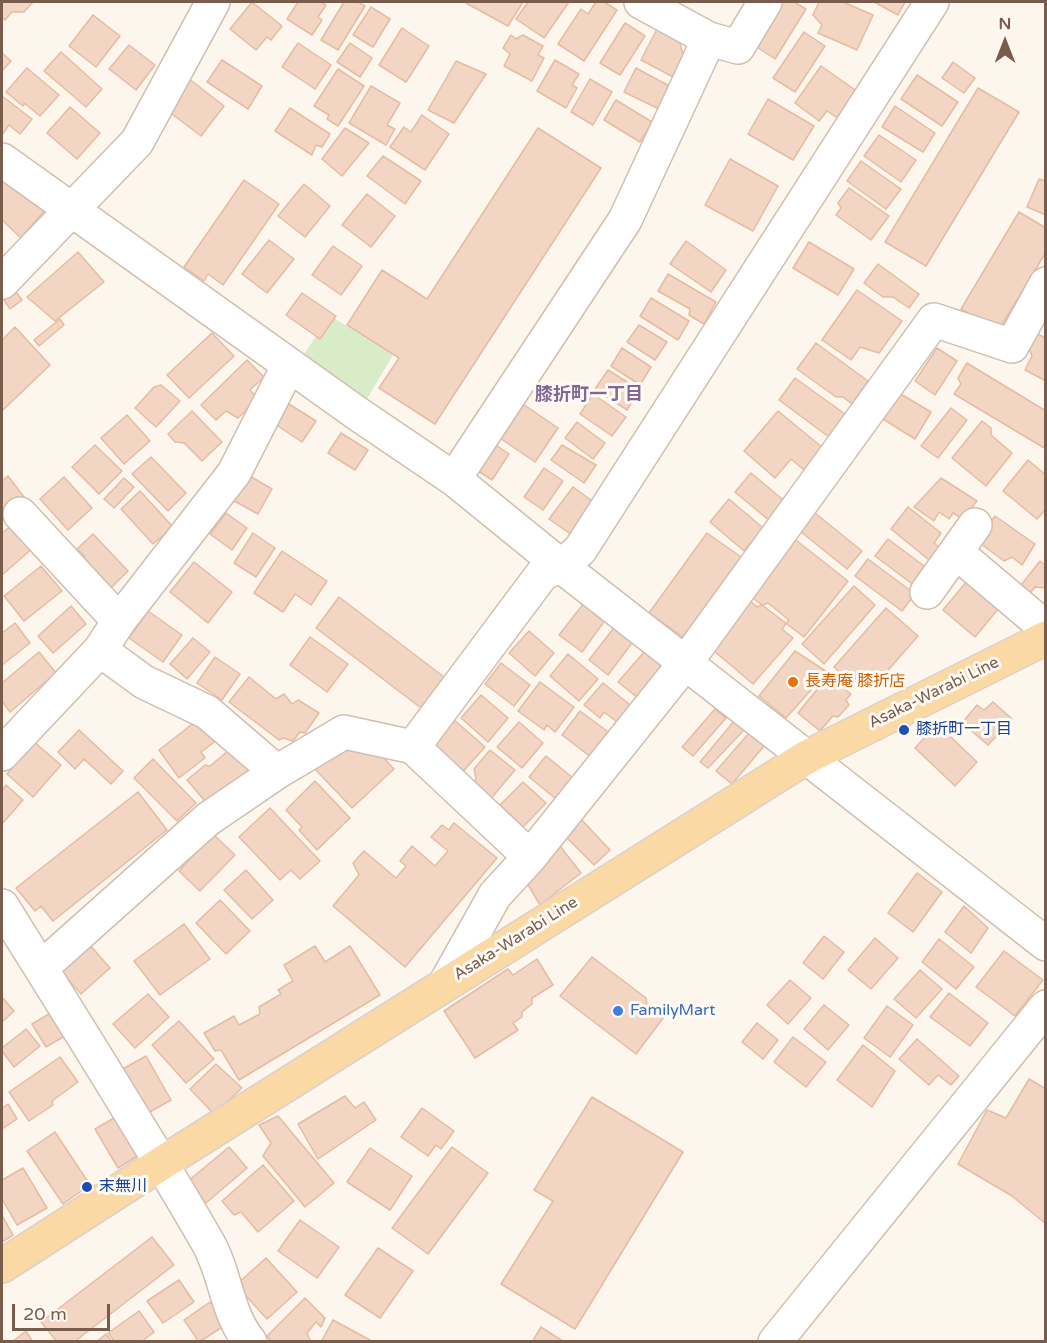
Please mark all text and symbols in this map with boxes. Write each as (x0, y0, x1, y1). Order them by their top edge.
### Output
north arrow (975, 12, 1035, 72)
text: N (999, 14, 1011, 34)
district label: 膝折町一丁目 (535, 384, 643, 406)
street label: Asaka-Warabi Line (866, 653, 1002, 733)
place label: 長寿庵 膝折店 (805, 672, 905, 692)
marker: 長寿庵 膝折店 (786, 675, 800, 689)
place label: 膝折町一丁目 (916, 720, 1012, 740)
marker: 膝折町一丁目 (897, 723, 911, 737)
street label: Asaka-Warabi Line (450, 893, 582, 985)
place label: FamilyMart (630, 1001, 715, 1021)
marker: FamilyMart (611, 1004, 625, 1018)
place label: 末無川 (99, 1177, 147, 1197)
marker: 末無川 (80, 1180, 94, 1194)
scale bar (15, 1292, 112, 1330)
text: 20 m (23, 1303, 67, 1325)

